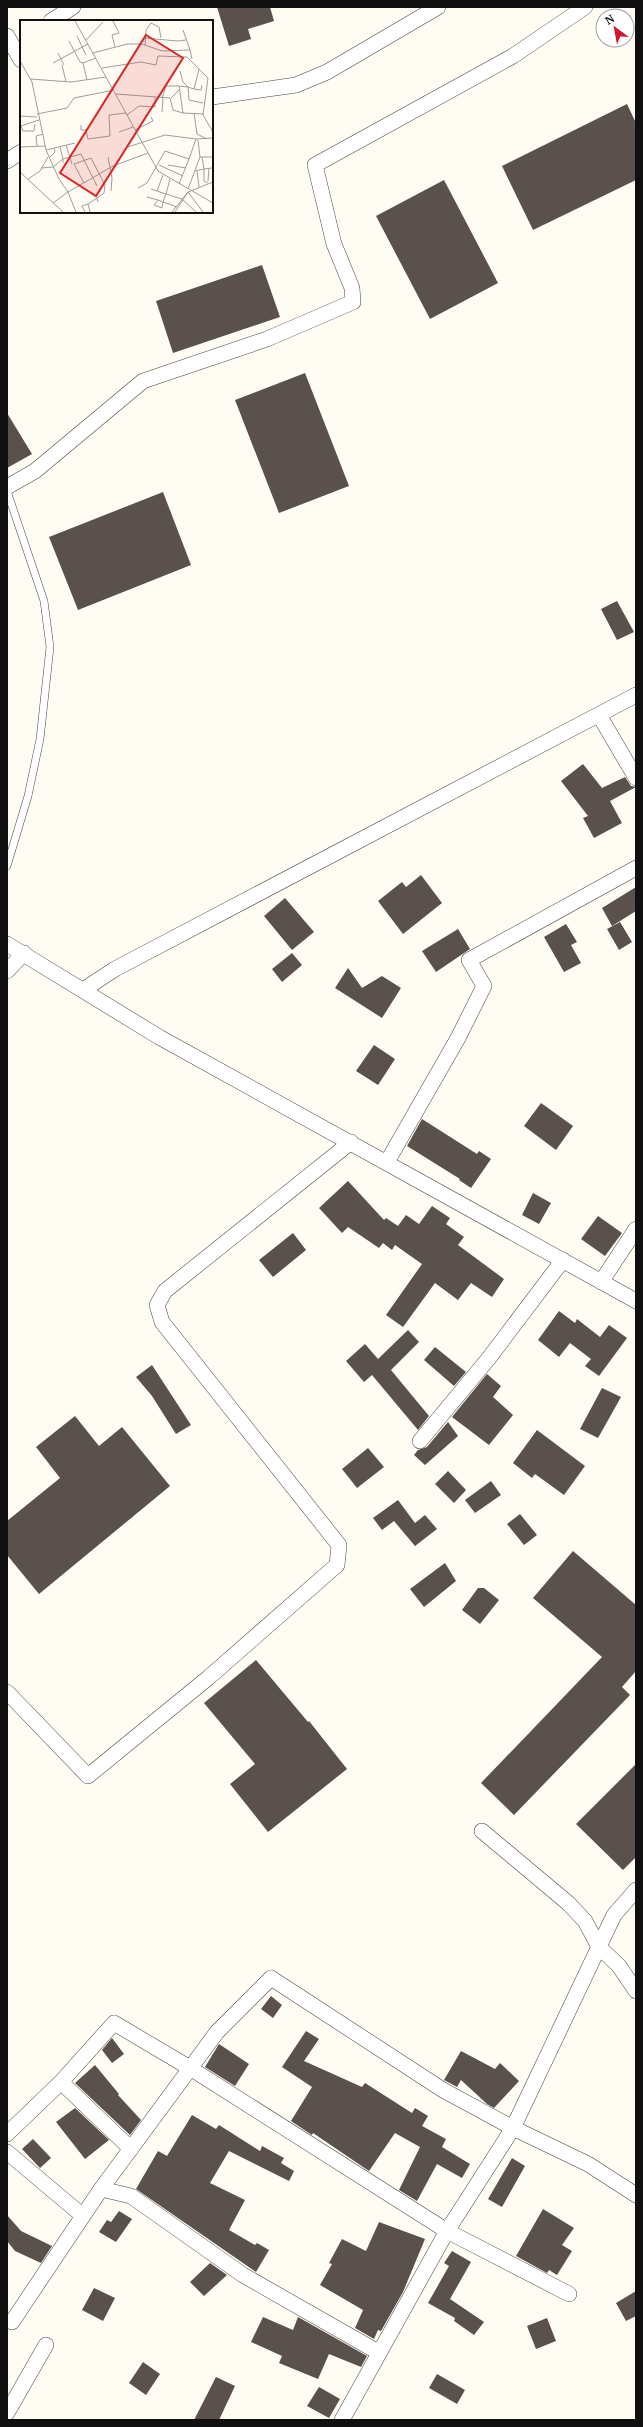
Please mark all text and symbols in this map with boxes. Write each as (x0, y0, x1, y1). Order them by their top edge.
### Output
north arrow (595, 8, 635, 48)
text: N (602, 11, 618, 28)
inset map (20, 20, 213, 213)

